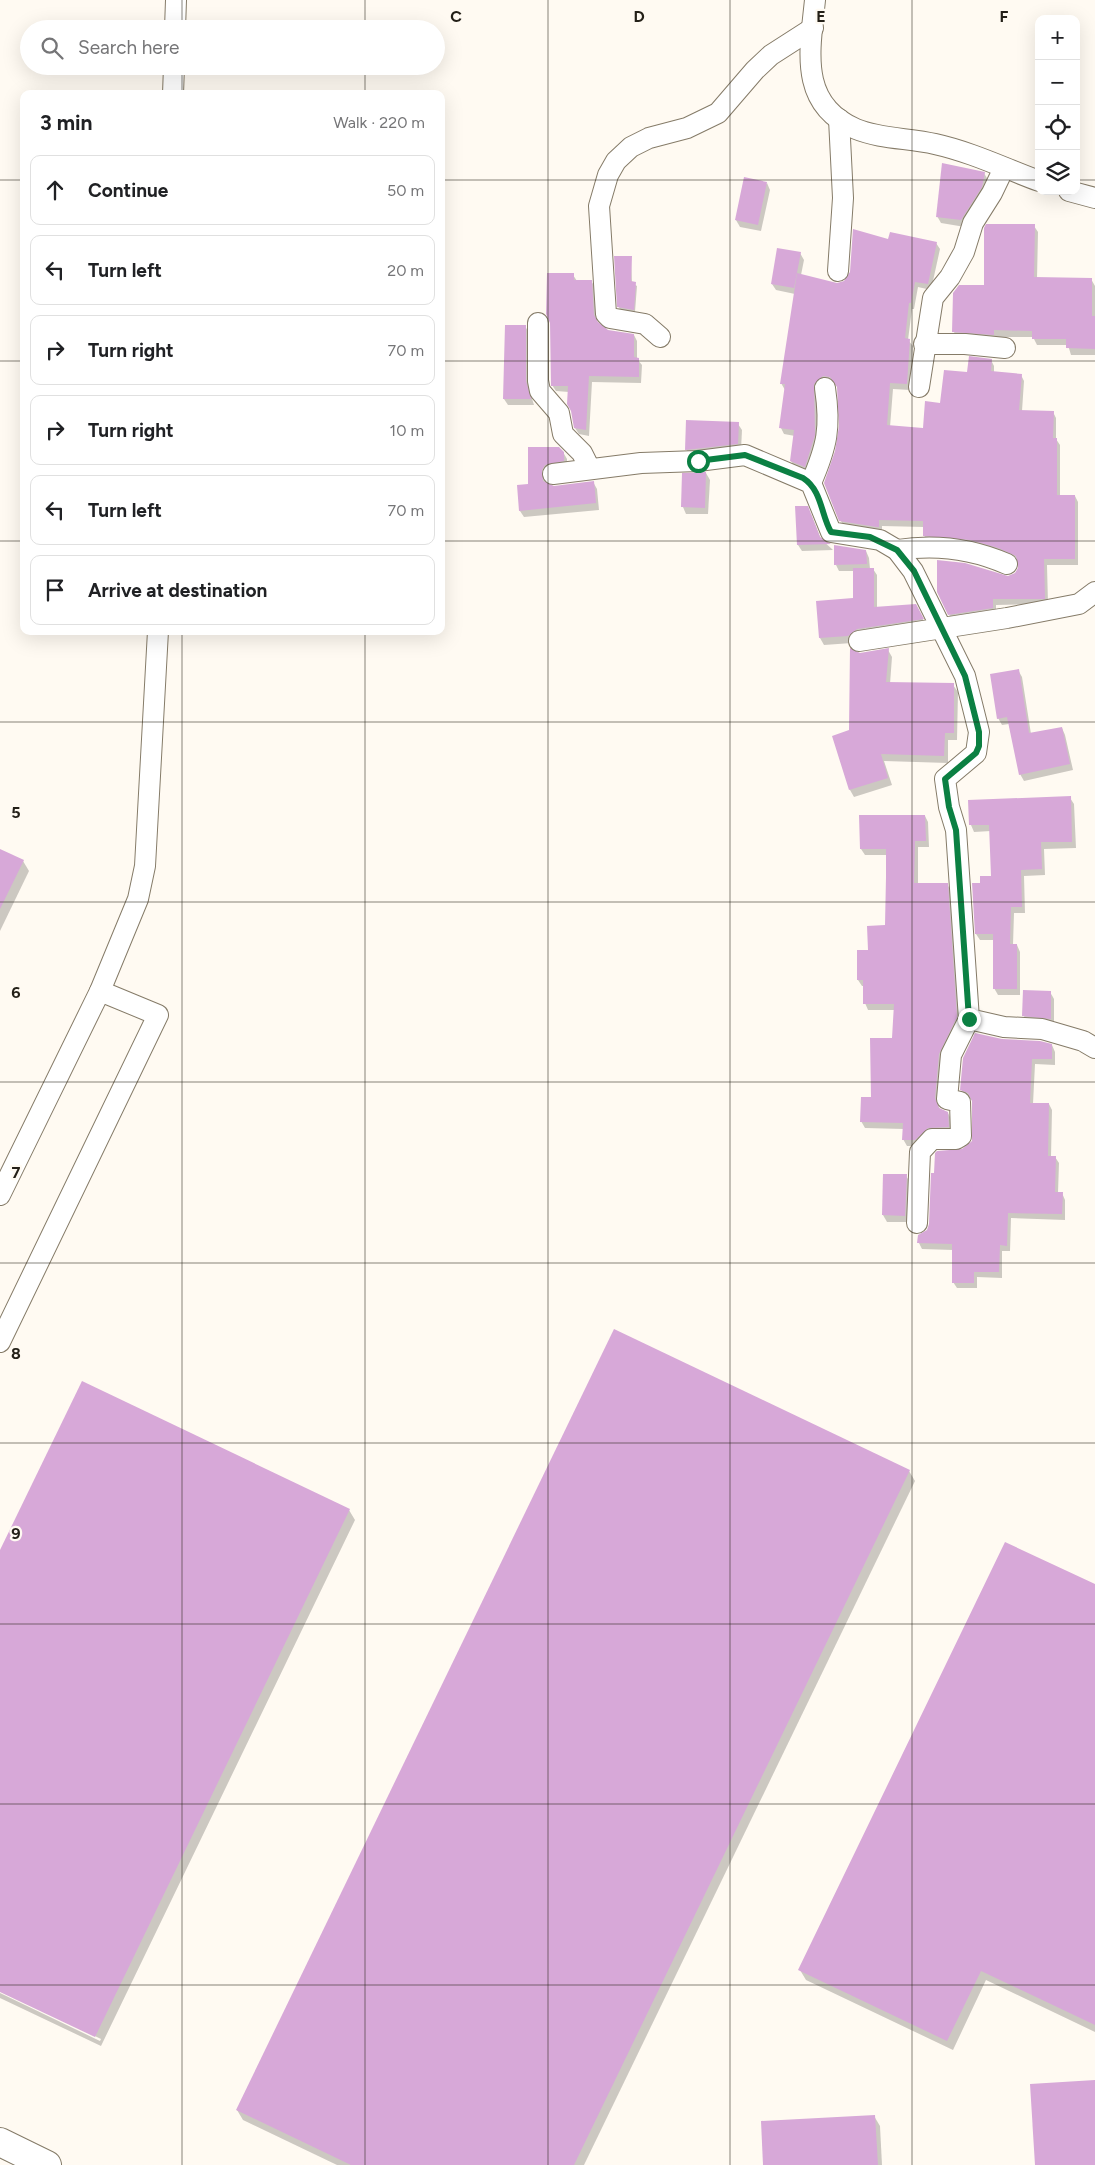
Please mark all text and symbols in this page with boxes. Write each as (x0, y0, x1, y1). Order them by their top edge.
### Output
text: C (450, 7, 462, 26)
text: D (633, 7, 645, 26)
text: E (816, 7, 826, 26)
text: F (1000, 7, 1009, 26)
map controls (1035, 15, 1080, 195)
button: + (1035, 15, 1080, 60)
search box (20, 20, 445, 75)
icon: search (38, 34, 66, 62)
text: Search here (78, 36, 180, 59)
button: − (1035, 60, 1080, 105)
button: locate (1035, 105, 1080, 150)
text: 3 min (40, 110, 92, 135)
text: Walk · 220 m (333, 113, 425, 132)
button: layers (1035, 150, 1080, 195)
icon: ahead (41, 176, 69, 204)
text: Continue (88, 179, 168, 202)
text: 50 m (387, 181, 424, 200)
icon: left (41, 256, 69, 284)
text: Turn left (88, 259, 162, 282)
text: 20 m (387, 261, 424, 280)
icon: right (41, 336, 69, 364)
text: Turn right (88, 339, 174, 362)
text: 70 m (388, 341, 424, 360)
icon: right (41, 416, 69, 444)
text: Turn right (88, 419, 174, 442)
text: 10 m (390, 421, 424, 440)
route start (687, 450, 710, 473)
icon: left (41, 496, 69, 524)
text: Turn left (88, 499, 162, 522)
text: 70 m (388, 501, 424, 520)
icon: arrive (41, 576, 69, 604)
text: Arrive at destination (88, 579, 267, 602)
text: 5 (11, 803, 21, 822)
text: 6 (11, 983, 21, 1002)
route end (958, 1008, 981, 1031)
text: 7 (12, 1163, 21, 1182)
text: 8 (11, 1344, 21, 1363)
text: 9 (11, 1524, 21, 1543)

